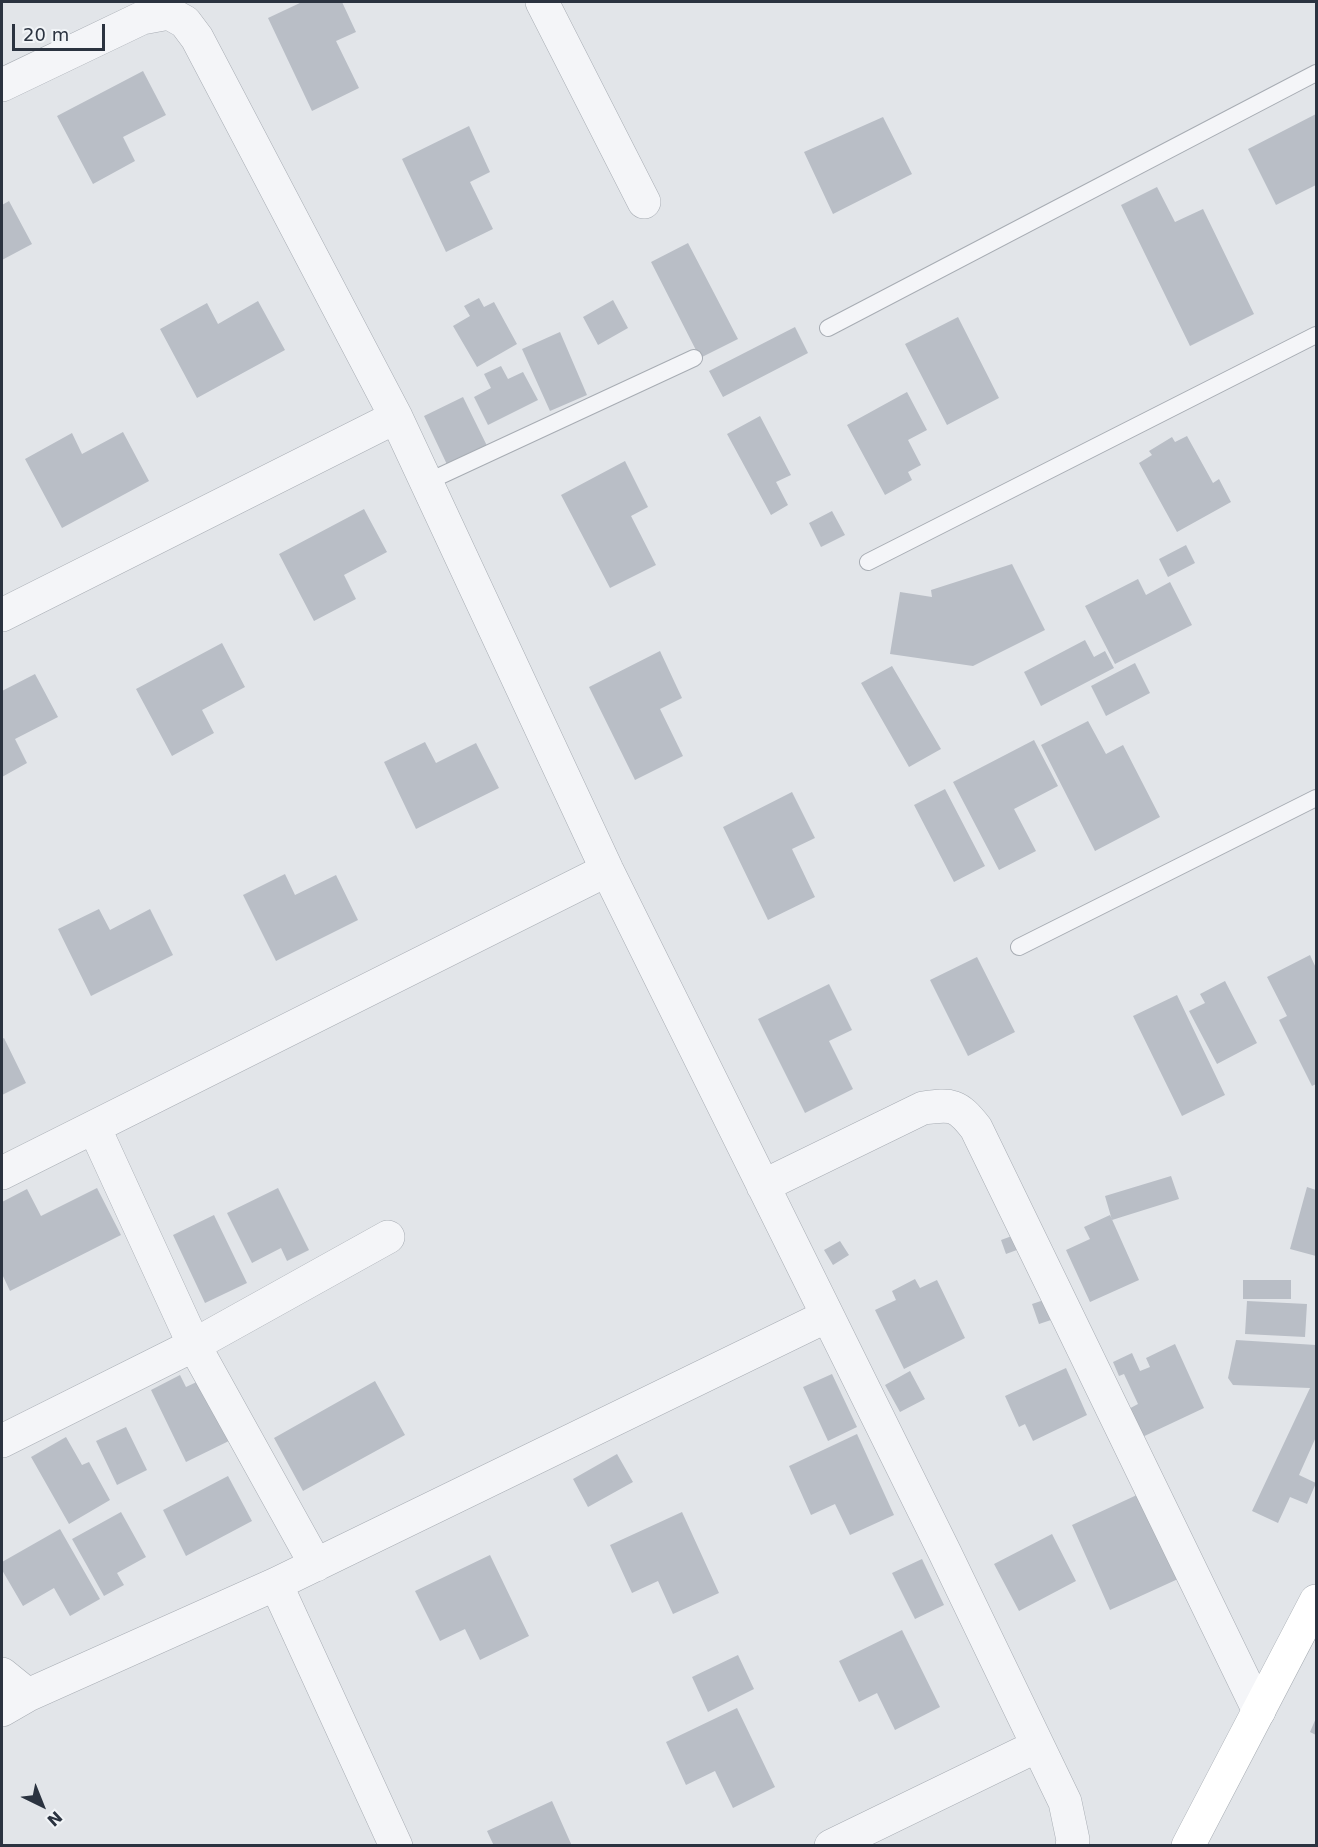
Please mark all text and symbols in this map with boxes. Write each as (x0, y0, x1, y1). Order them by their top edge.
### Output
scale bar (15, 12, 108, 50)
text: 20 m (23, 24, 69, 45)
north arrow (12, 1775, 72, 1835)
text: N (43, 1807, 66, 1830)

